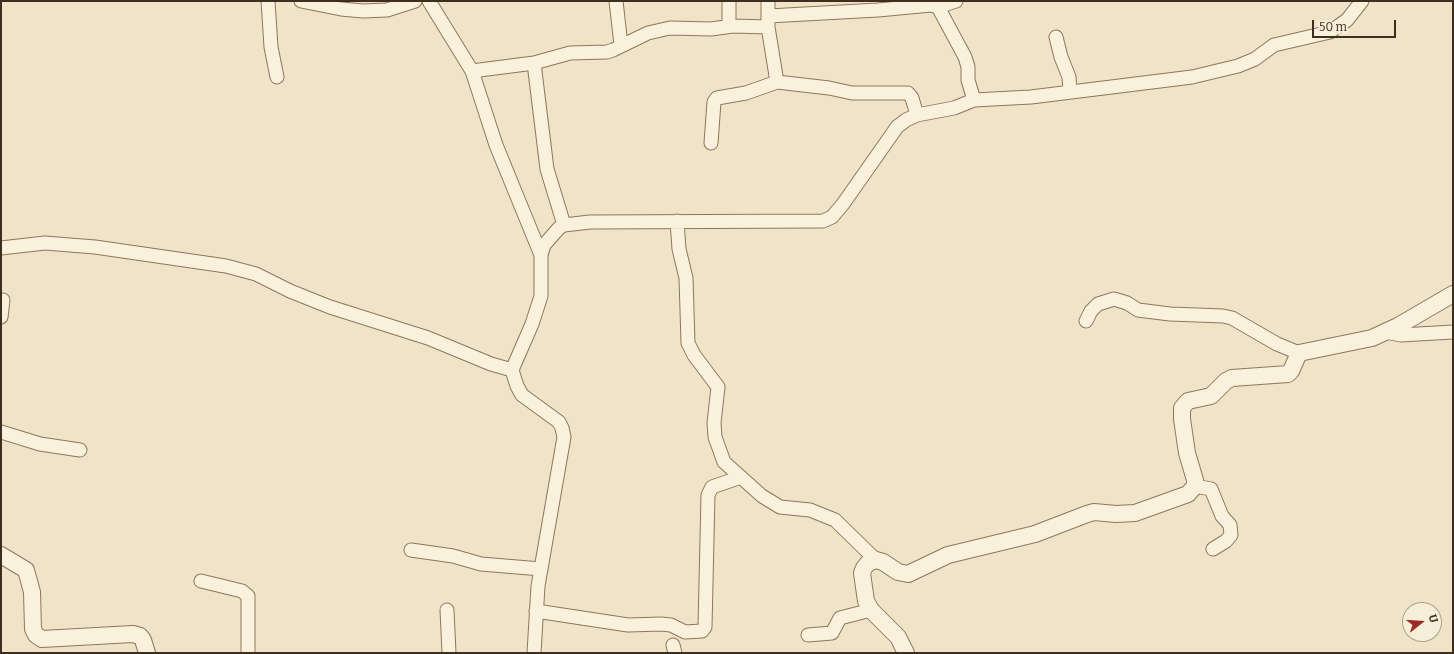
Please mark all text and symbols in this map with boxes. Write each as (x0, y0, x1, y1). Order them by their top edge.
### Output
scale bar (1314, 12, 1398, 38)
text: 50 m (1319, 20, 1347, 34)
north arrow (1402, 602, 1442, 642)
text: U (1426, 613, 1440, 624)

